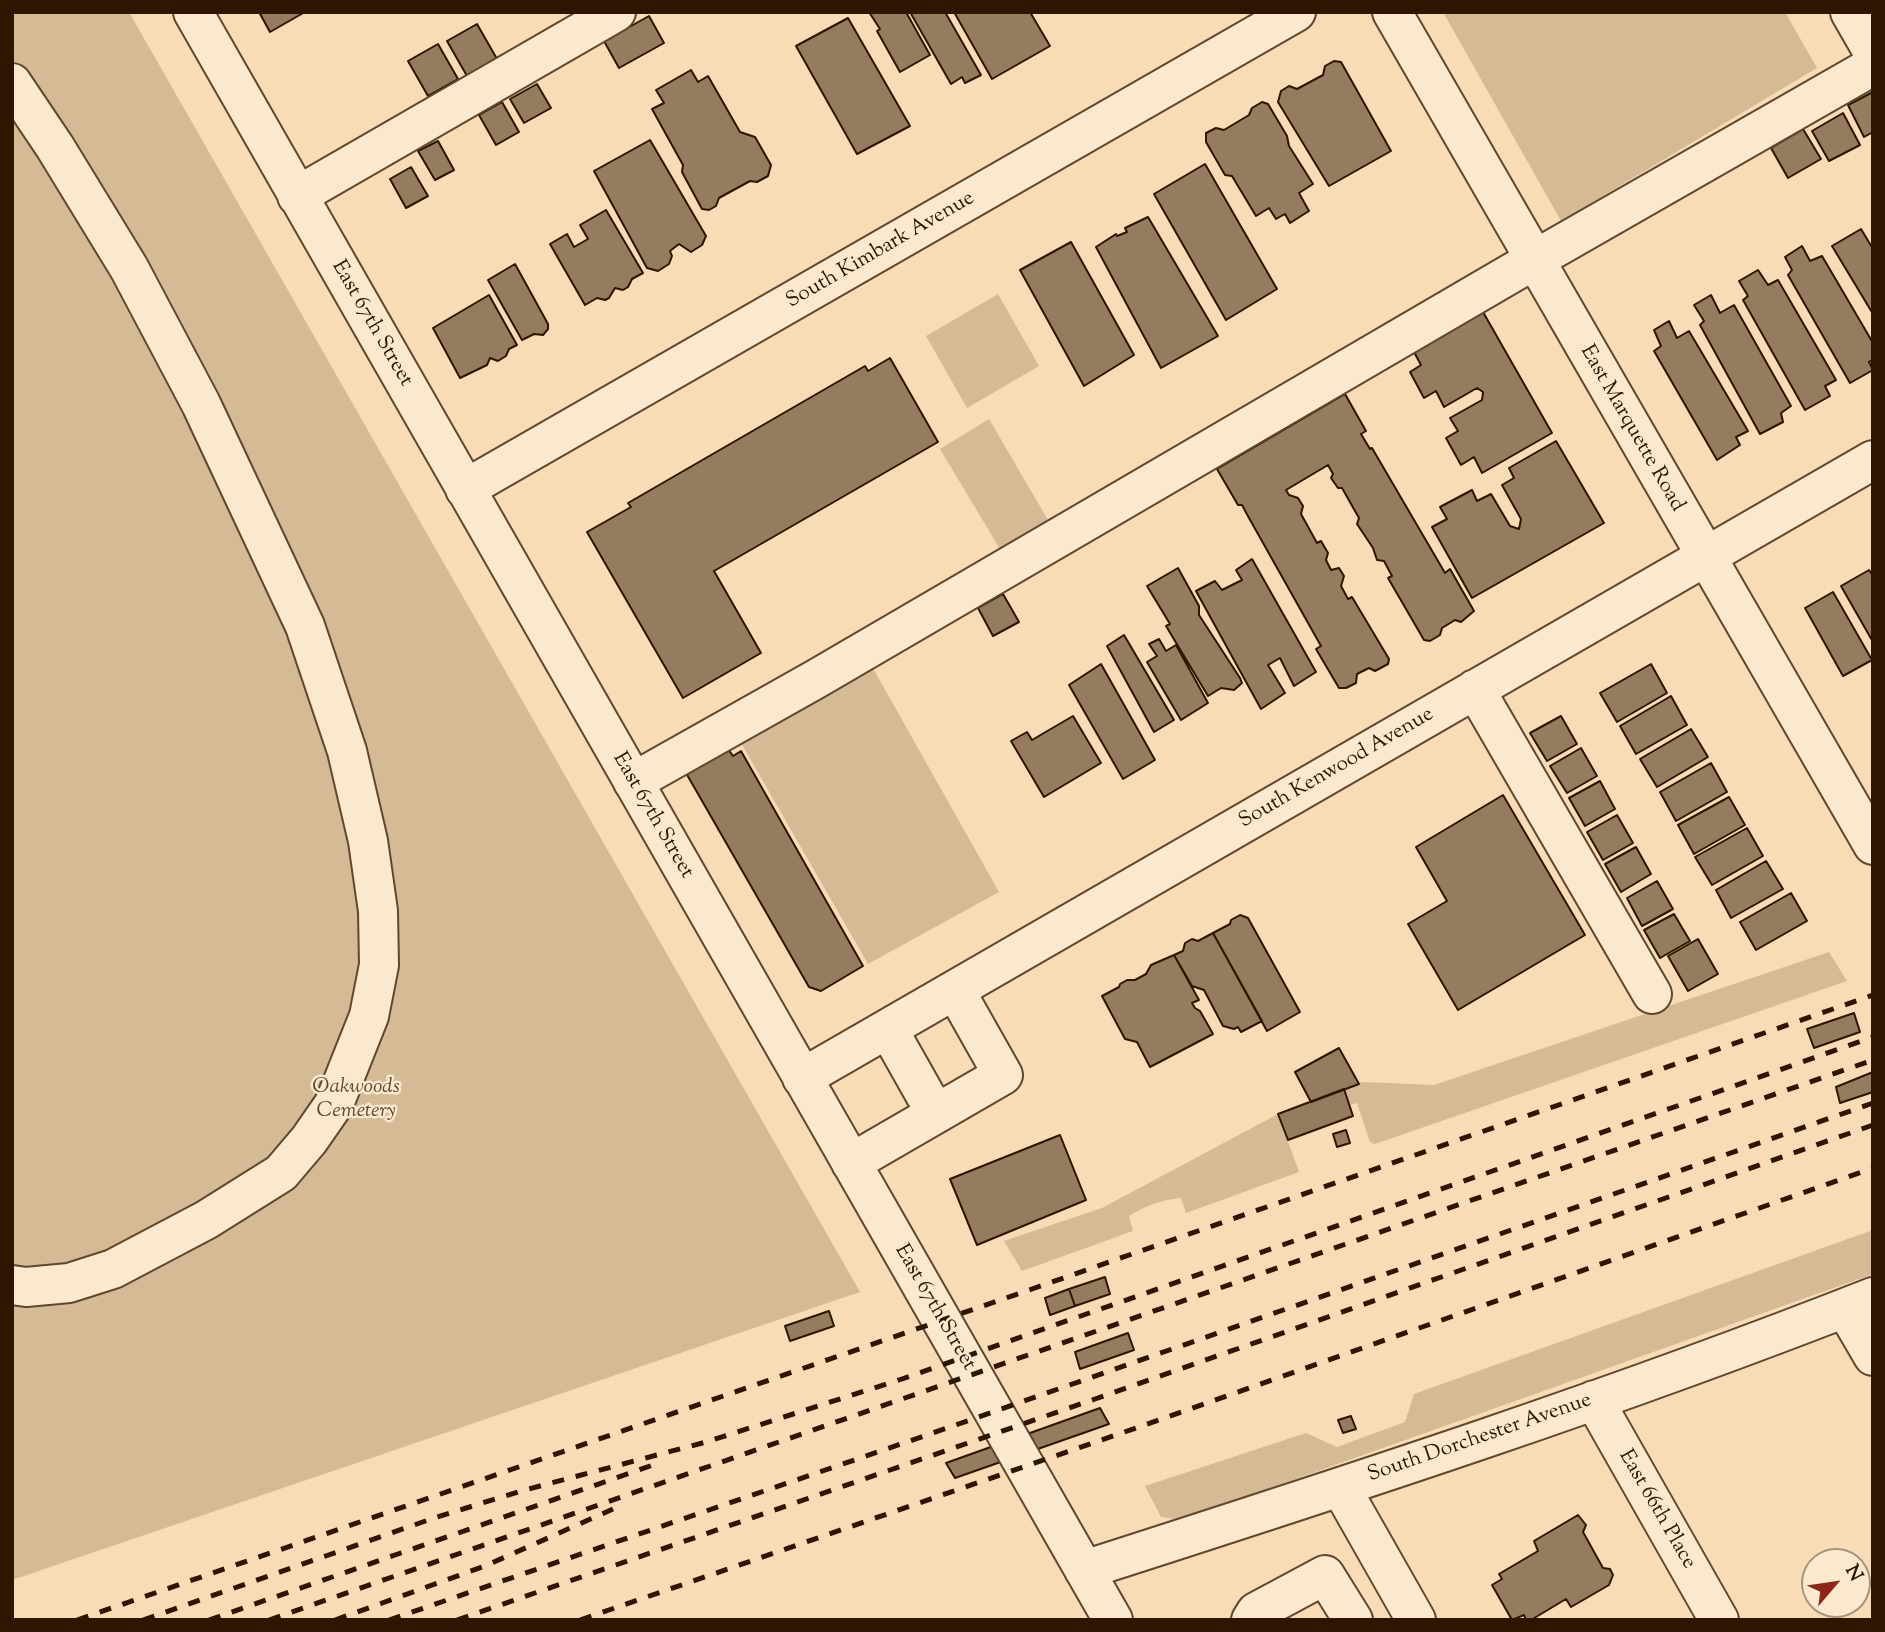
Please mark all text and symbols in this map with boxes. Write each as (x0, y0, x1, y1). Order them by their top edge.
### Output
street label: South Kimbark Avenue (782, 187, 980, 315)
street label: East 67th Street (325, 256, 417, 392)
street label: East Marquette Road (1573, 341, 1689, 517)
street label: South Kenwood Avenue (1235, 703, 1439, 835)
street label: East 67th Street (606, 748, 698, 884)
park label: Oakwoods Cemetery (312, 1075, 400, 1125)
street label: East 67th Street (888, 1240, 980, 1376)
street label: South Dorchester Avenue (1365, 1389, 1595, 1489)
street label: East 66th Place (1612, 1446, 1700, 1574)
north arrow (1801, 1548, 1871, 1618)
text: N (1838, 1560, 1869, 1587)

